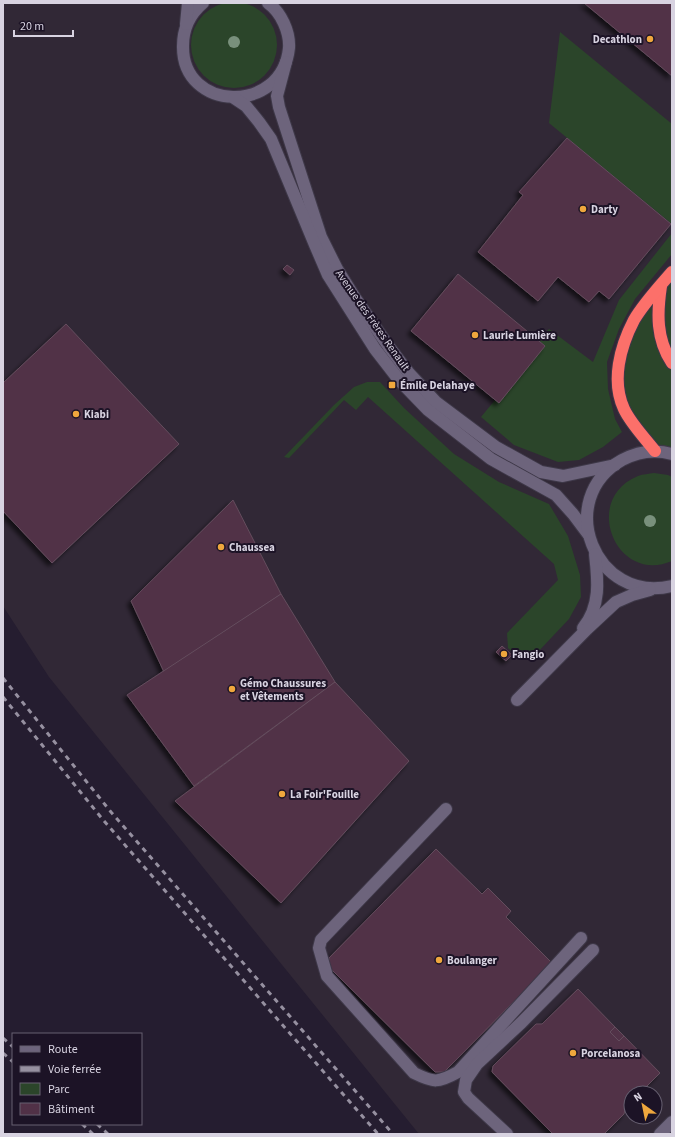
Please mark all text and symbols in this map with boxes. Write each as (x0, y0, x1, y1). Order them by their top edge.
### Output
scale bar (14, 12, 73, 38)
text: 20 m (20, 18, 44, 35)
place label: Decathlon (593, 32, 642, 47)
marker: Decathlon (645, 34, 655, 44)
place label: Darty (591, 202, 618, 217)
marker: Darty (578, 204, 588, 214)
street label: Avenue des Frères Renault (332, 267, 413, 374)
place label: Laurie Lumière (483, 328, 556, 343)
marker: Laurie Lumière (470, 330, 480, 340)
place label: Émile Delahaye (400, 378, 475, 393)
marker: Émile Delahaye (387, 380, 397, 390)
place label: Kiabi (84, 407, 109, 422)
marker: Kiabi (71, 409, 81, 419)
place label: Chaussea (229, 540, 275, 555)
marker: Chaussea (216, 542, 226, 552)
place label: Fangio (512, 647, 544, 662)
marker: Fangio (499, 649, 509, 659)
place label: Gémo Chaussures et Vêtements (240, 676, 326, 704)
marker: Gémo Chaussures et Vêtements (227, 684, 237, 694)
place label: La Foir'Fouille (290, 787, 359, 802)
marker: La Foir'Fouille (277, 789, 287, 799)
place label: Boulanger (447, 953, 498, 968)
marker: Boulanger (434, 955, 444, 965)
legend (12, 1033, 142, 1125)
text: Route (48, 1041, 78, 1058)
place label: Porcelanosa (581, 1046, 640, 1061)
marker: Porcelanosa (568, 1048, 578, 1058)
text: Voie ferrée (48, 1061, 101, 1078)
text: Parc (48, 1081, 70, 1098)
north arrow (623, 1085, 663, 1125)
text: N (631, 1089, 645, 1105)
text: Bâtiment (48, 1101, 94, 1118)

